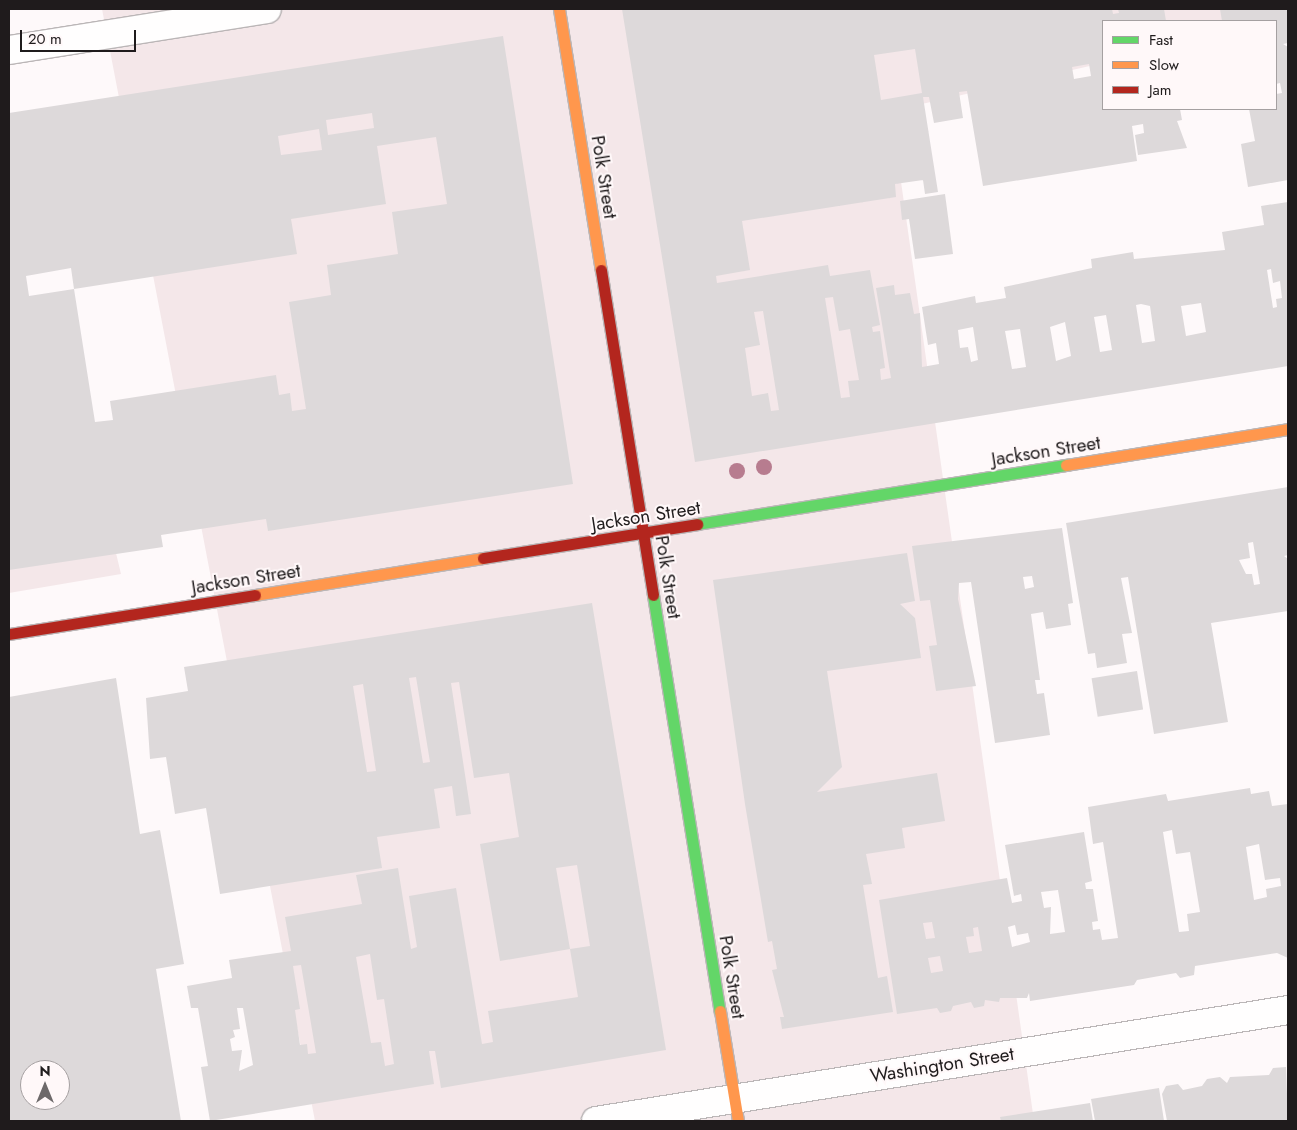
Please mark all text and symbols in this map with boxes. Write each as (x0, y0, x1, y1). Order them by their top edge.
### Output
scale bar (22, 20, 139, 52)
legend (1102, 20, 1277, 110)
text: 20 m (28, 28, 62, 50)
text: Fast (1149, 29, 1173, 51)
text: Slow (1149, 54, 1179, 76)
text: Jam (1149, 79, 1172, 101)
street label: Polk Street (586, 134, 622, 220)
street label: Jackson Street (990, 431, 1102, 471)
street label: Jackson Street (590, 496, 702, 536)
street label: Polk Street (650, 534, 686, 620)
street label: Jackson Street (190, 559, 302, 599)
street label: Polk Street (714, 934, 750, 1020)
street label: Washington Street (868, 1042, 1016, 1088)
north arrow (20, 1060, 70, 1110)
text: N (39, 1061, 51, 1081)

